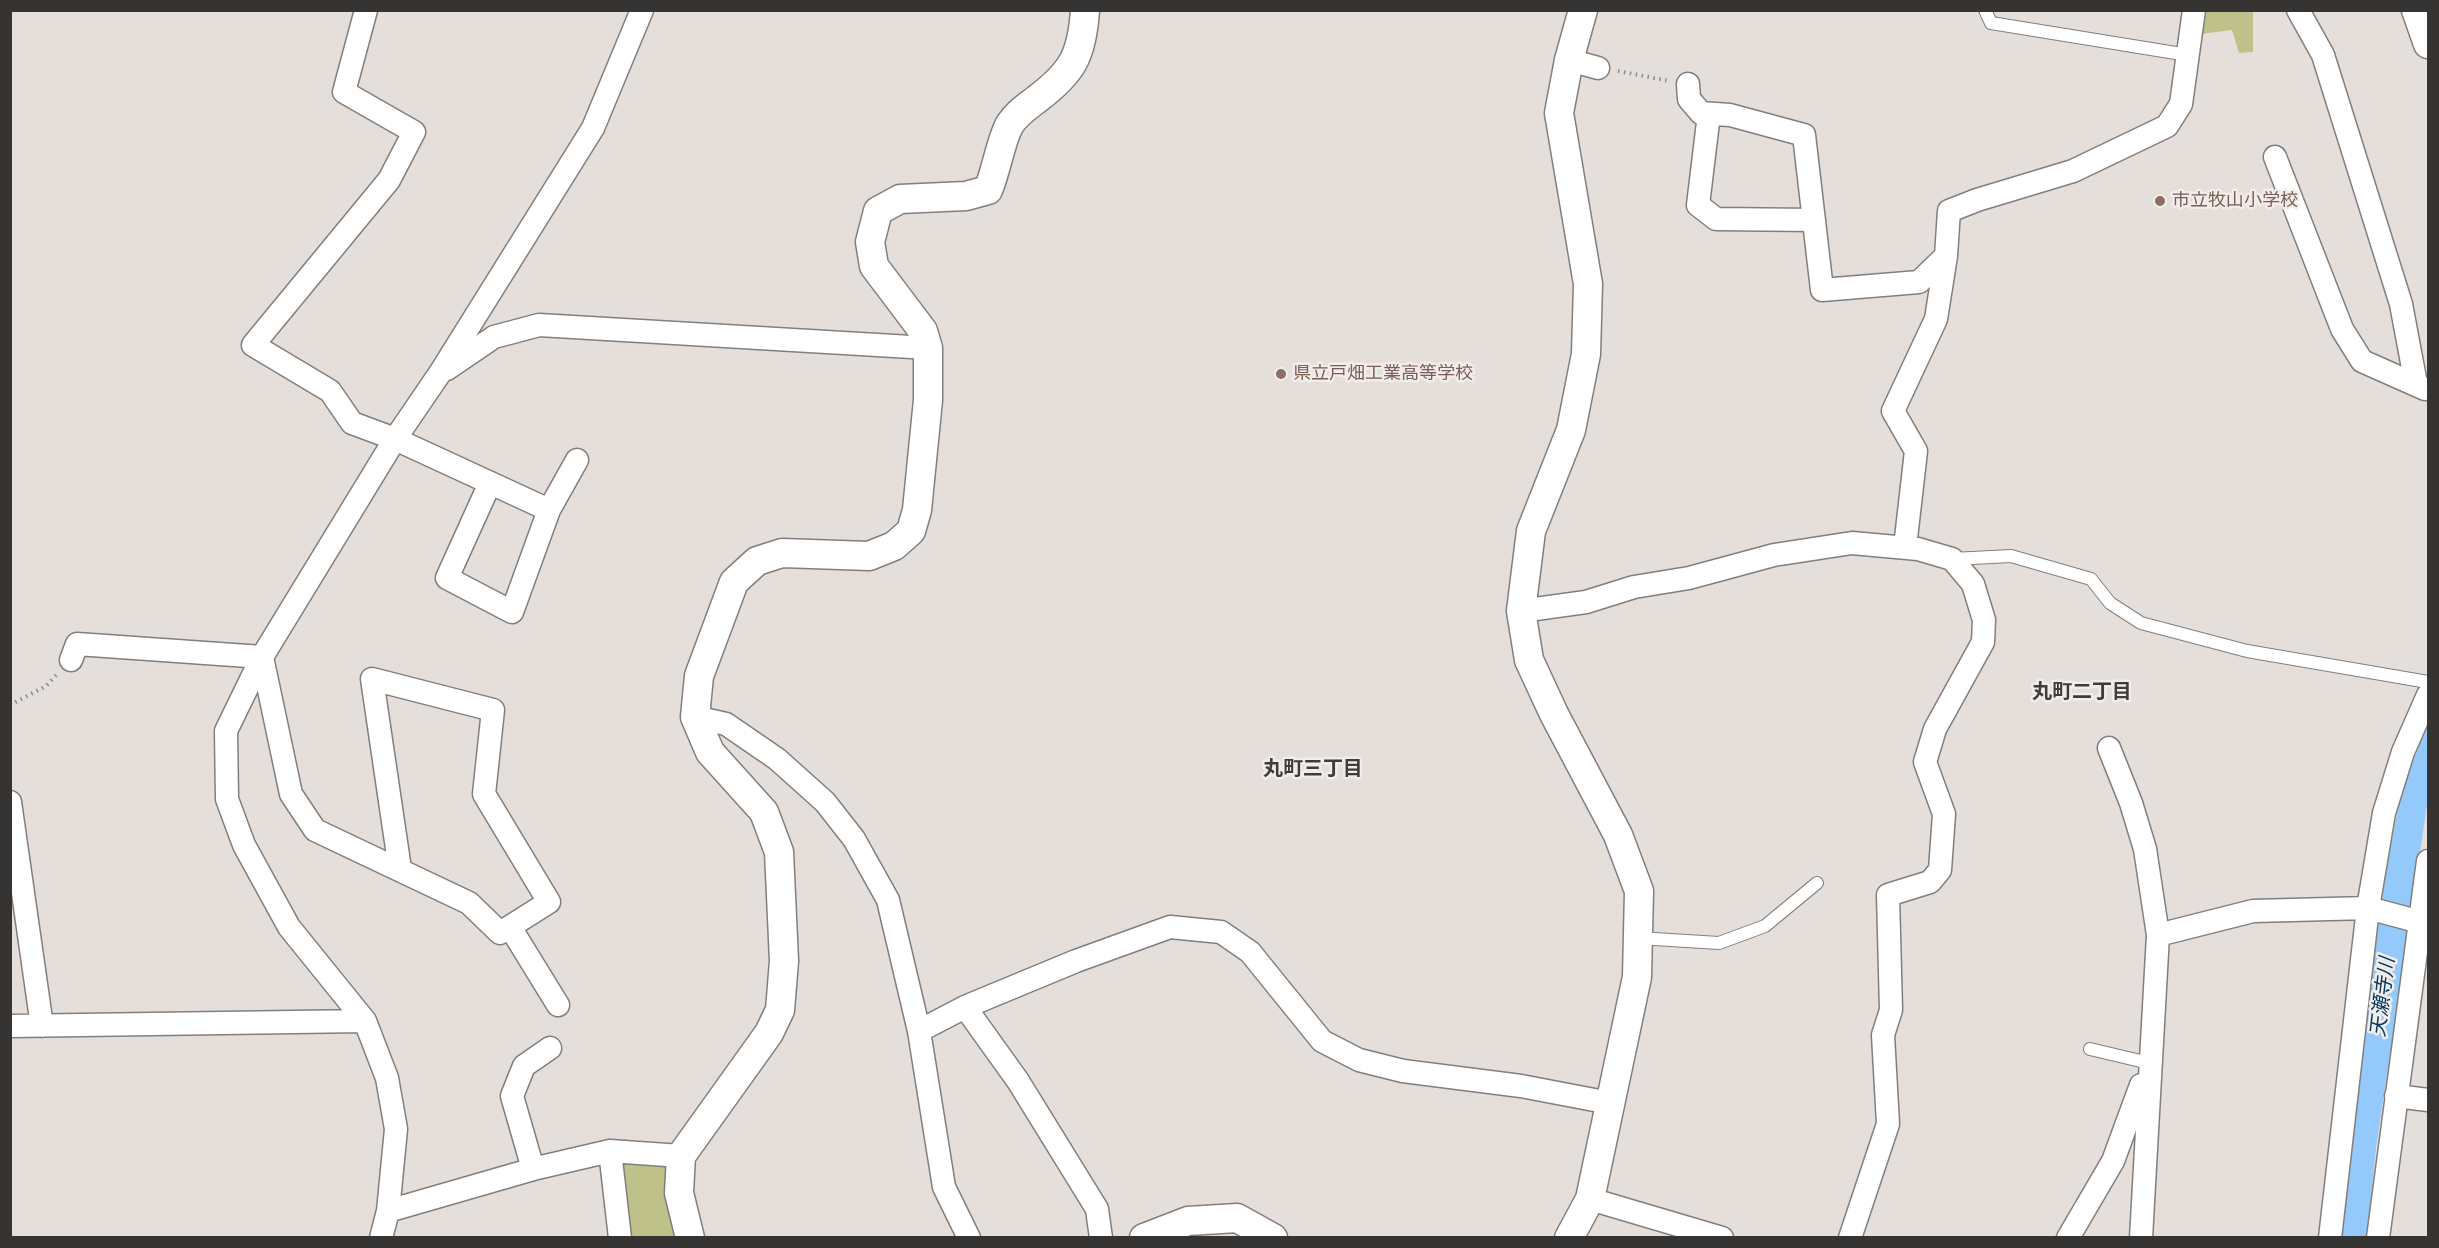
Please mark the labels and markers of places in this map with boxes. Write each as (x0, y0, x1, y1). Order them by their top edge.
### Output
place label: 市立牧山小学校 (2172, 190, 2298, 212)
marker: 市立牧山小学校 (2153, 194, 2167, 208)
place label: 県立戸畑工業高等学校 (1293, 363, 1473, 385)
marker: 県立戸畑工業高等学校 (1274, 367, 1288, 381)

